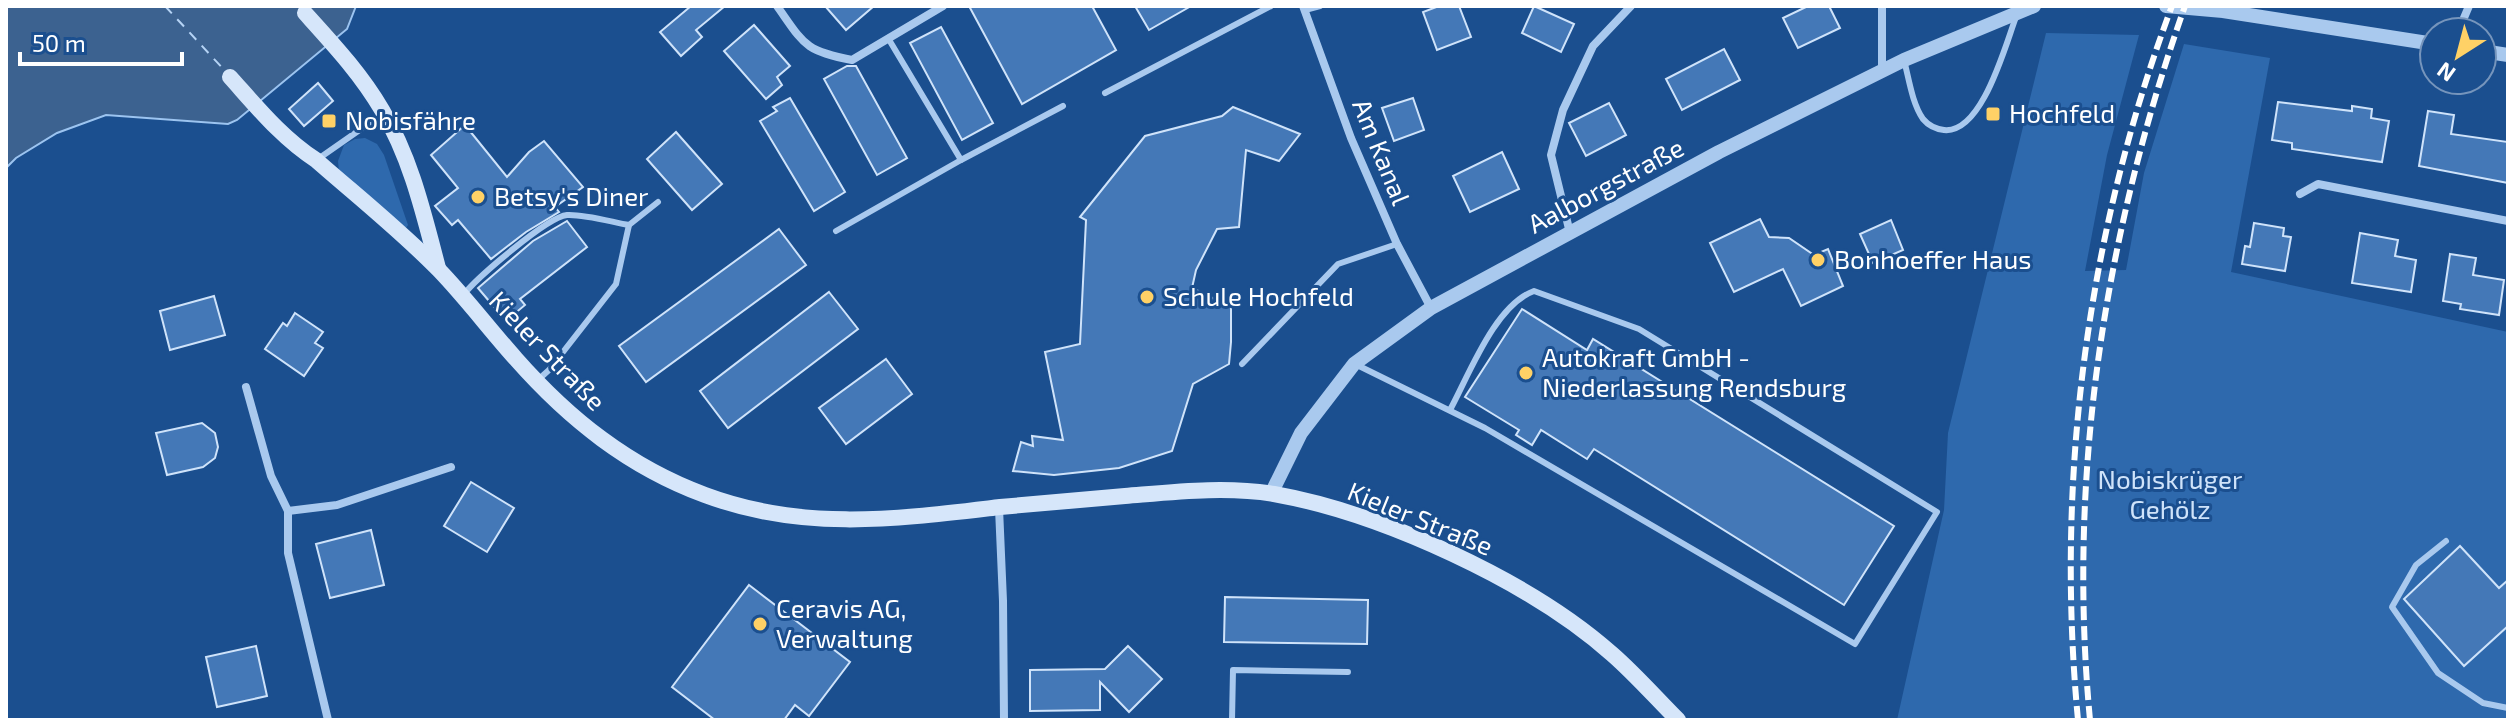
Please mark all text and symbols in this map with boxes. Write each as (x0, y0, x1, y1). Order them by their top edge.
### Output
scale bar (20, 16, 182, 66)
north arrow (2418, 16, 2498, 96)
text: 50 m (32, 28, 86, 57)
text: N (2432, 58, 2460, 88)
street label: Am Kanal (1347, 94, 1418, 209)
place label: Hochfeld (2009, 97, 2115, 128)
place label: Nobisfähre (345, 104, 476, 135)
marker: Hochfeld (1984, 105, 2002, 123)
marker: Nobisfähre (320, 112, 338, 130)
street label: Aalborgstraße (1522, 131, 1688, 239)
place label: Betsy's Diner (494, 180, 649, 211)
marker: Betsy's Diner (469, 188, 487, 206)
place label: Bonhoeffer Haus (1834, 243, 2031, 274)
marker: Bonhoeffer Haus (1809, 251, 1827, 269)
place label: Schule Hochfeld (1163, 280, 1354, 311)
street label: Kieler Straße (484, 284, 613, 416)
marker: Schule Hochfeld (1138, 288, 1156, 306)
place label: Autokraft GmbH - Niederlassung Rendsburg (1542, 341, 1846, 402)
marker: Autokraft GmbH - Niederlassung Rendsburg (1517, 364, 1535, 382)
park label: Nobiskrüger Gehölz (2098, 463, 2242, 524)
street label: Kieler Straße (1344, 474, 1498, 561)
place label: Ceravis AG, Verwaltung (776, 592, 913, 653)
marker: Ceravis AG, Verwaltung (751, 615, 769, 633)

